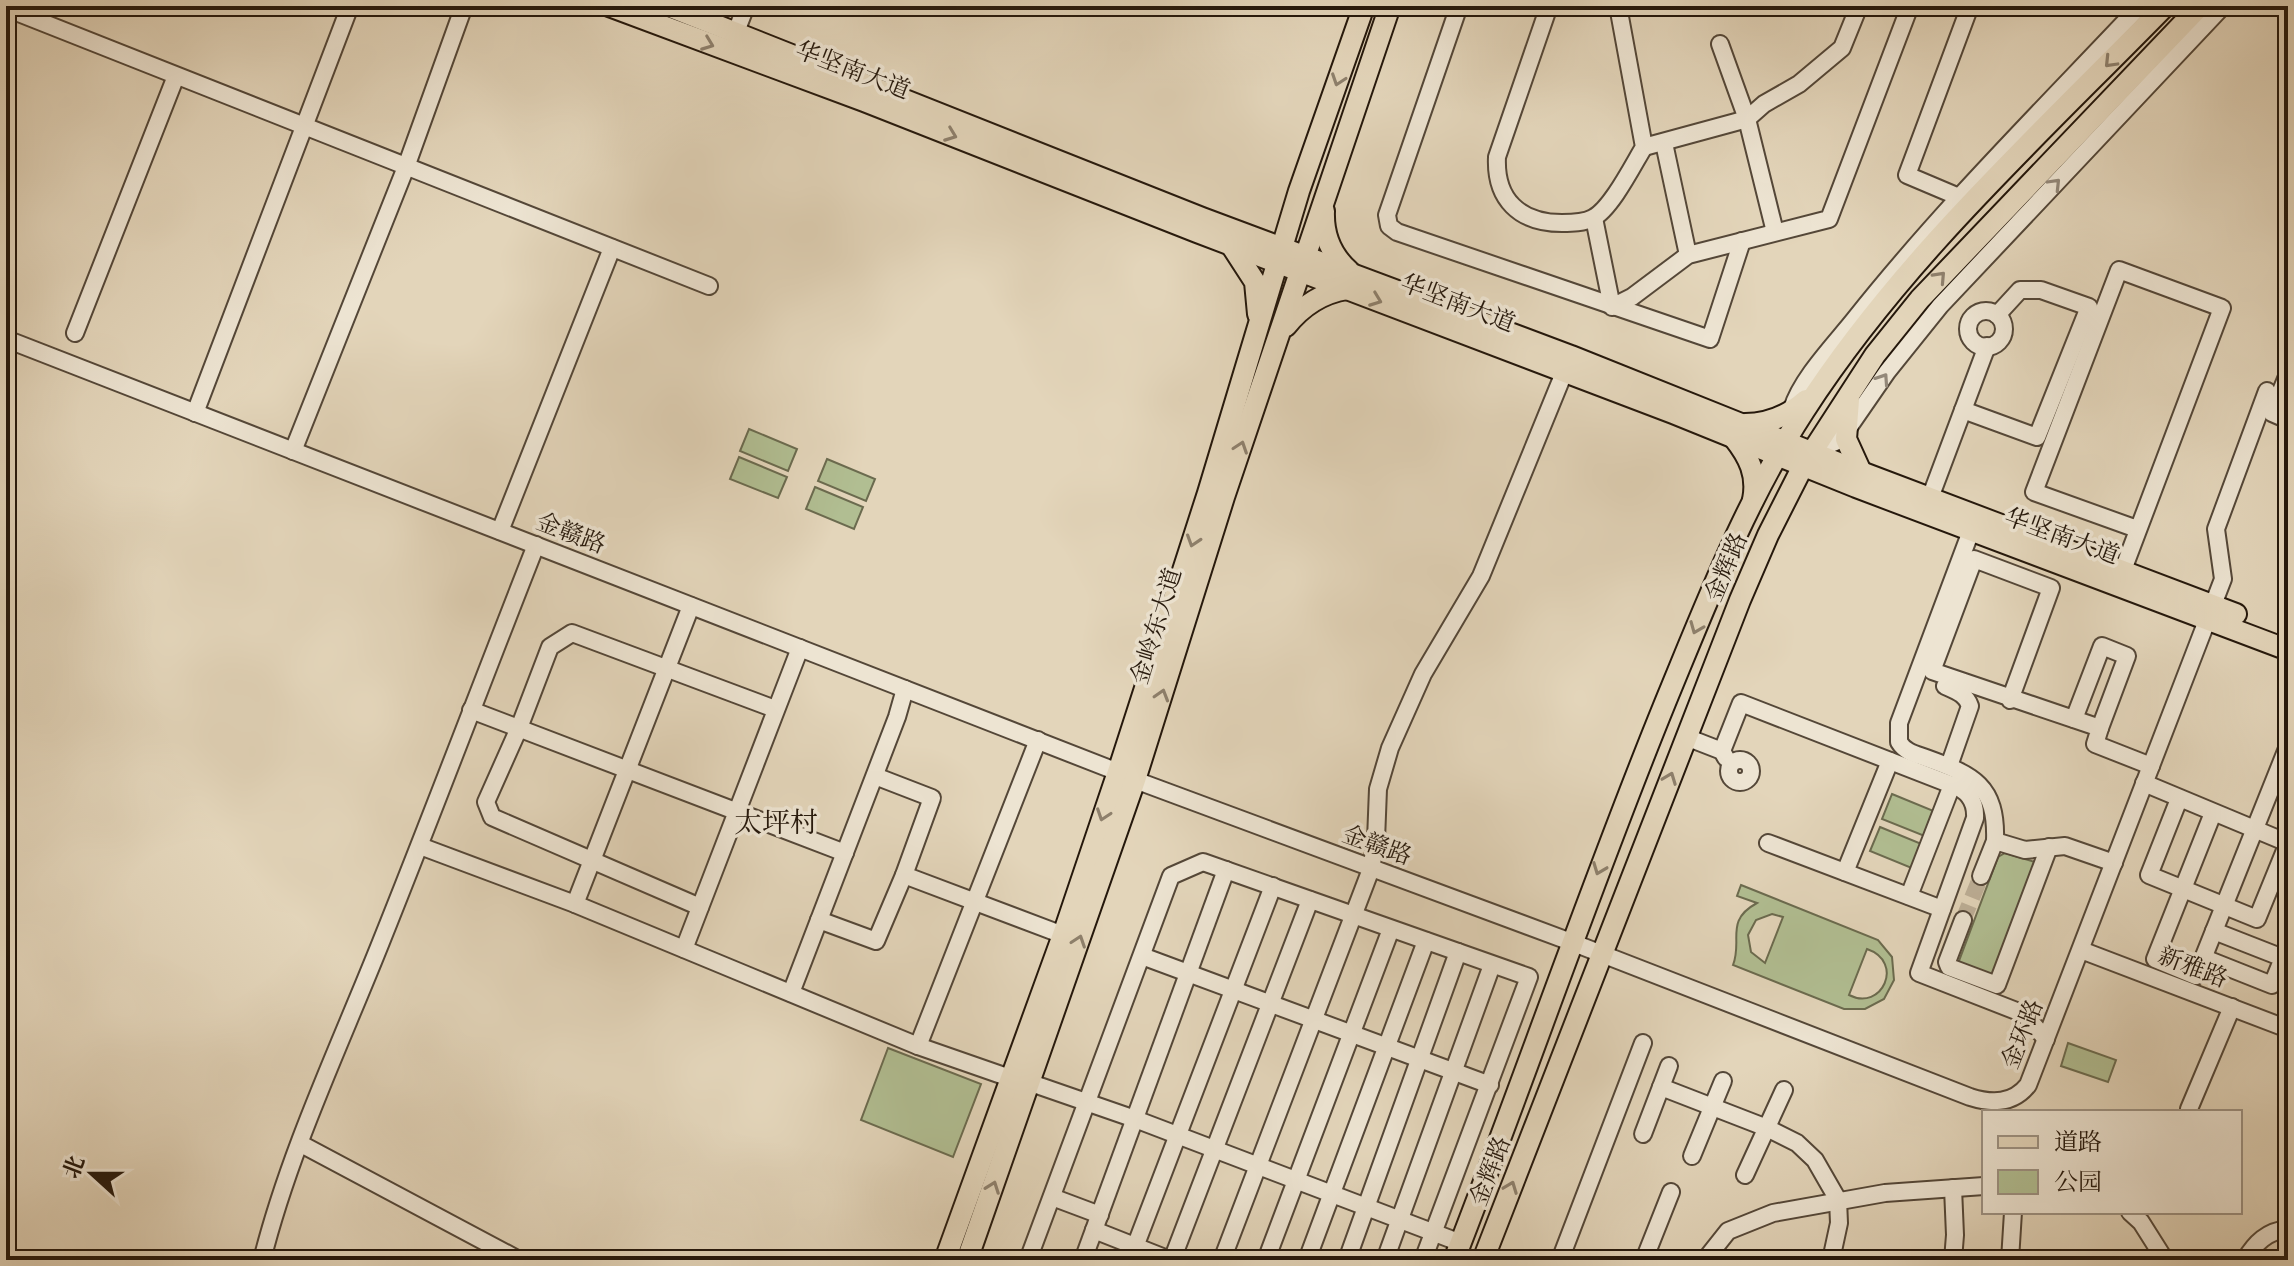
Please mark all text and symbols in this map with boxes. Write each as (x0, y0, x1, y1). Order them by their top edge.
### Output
one-way arrow (700, 34, 714, 50)
street label: 华坚南大道 (790, 34, 914, 109)
one-way arrow (2105, 53, 2120, 67)
one-way arrow (1332, 72, 1348, 86)
one-way arrow (943, 125, 957, 142)
one-way arrow (2046, 179, 2060, 194)
street label: 华坚南大道 (1395, 267, 1519, 342)
one-way arrow (1931, 272, 1946, 286)
one-way arrow (1368, 290, 1382, 307)
one-way arrow (1873, 373, 1888, 388)
one-way arrow (1232, 441, 1248, 455)
street label: 华坚南大道 (1999, 501, 2124, 574)
street label: 金赣路 (531, 506, 610, 564)
street label: 金辉路 (1698, 528, 1758, 608)
one-way arrow (1186, 534, 1202, 548)
street label: 金岭东大道 (1124, 564, 1192, 689)
one-way arrow (1689, 620, 1706, 634)
one-way arrow (1153, 688, 1169, 702)
one-way arrow (1660, 772, 1677, 786)
district label: 太坪村 (734, 805, 818, 845)
one-way arrow (1097, 807, 1113, 821)
street label: 金赣路 (1337, 819, 1416, 875)
one-way arrow (1593, 861, 1609, 875)
one-way arrow (1070, 935, 1086, 949)
street label: 新雅路 (2153, 940, 2232, 998)
street label: 金环路 (1995, 995, 2053, 1074)
legend (1982, 1110, 2242, 1214)
text: 道路 (2054, 1127, 2102, 1161)
street label: 金辉路 (1463, 1132, 1521, 1211)
north arrow (52, 1134, 132, 1214)
text: 北 (57, 1152, 95, 1184)
text: 公园 (2054, 1167, 2102, 1201)
one-way arrow (983, 1180, 1000, 1194)
one-way arrow (1501, 1181, 1518, 1195)

